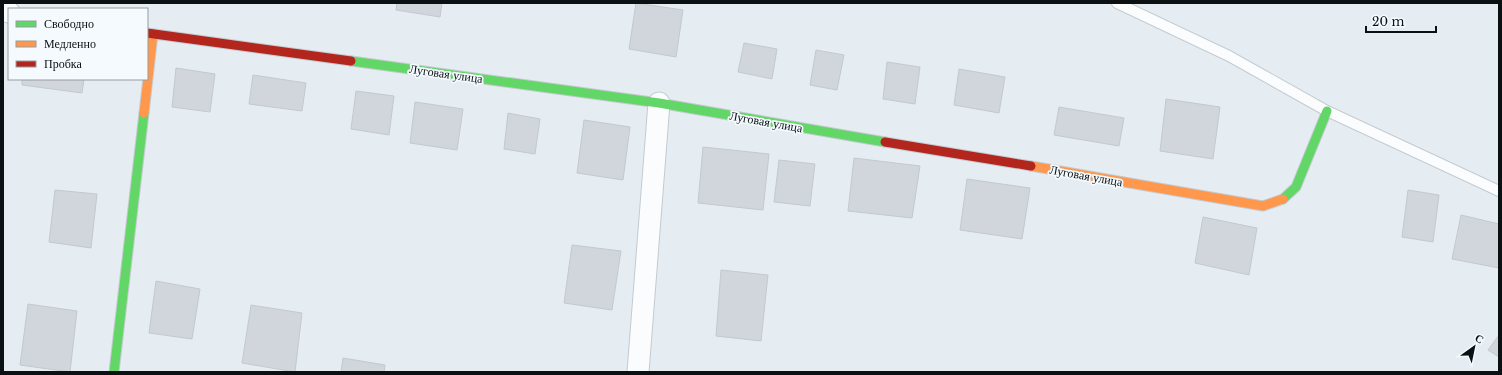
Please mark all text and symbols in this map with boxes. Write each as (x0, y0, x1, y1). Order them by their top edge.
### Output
legend (8, 8, 148, 80)
scale bar (1366, 8, 1436, 34)
text: 20 m (1372, 14, 1404, 29)
text: Свободно (44, 16, 94, 31)
text: Медленно (44, 36, 96, 51)
text: Пробка (44, 56, 82, 71)
street label: Луговая улица (408, 61, 484, 86)
street label: Луговая улица (728, 108, 804, 135)
street label: Луговая улица (1048, 162, 1124, 189)
north arrow (1454, 327, 1494, 367)
text: С (1472, 331, 1487, 347)

